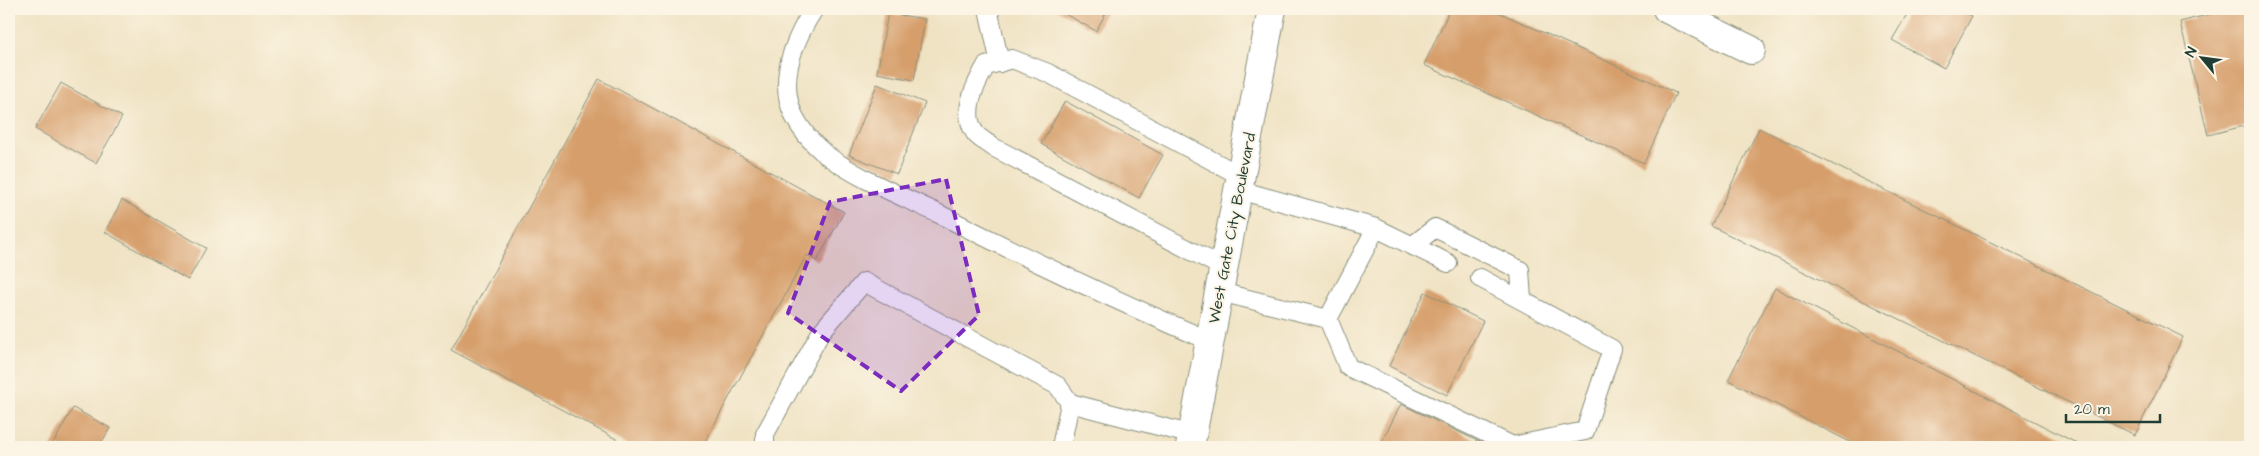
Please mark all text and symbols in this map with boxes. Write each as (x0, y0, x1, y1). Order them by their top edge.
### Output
north arrow (2176, 32, 2226, 82)
text: N (2181, 43, 2202, 61)
street label: West Gate City Boulevard (1203, 131, 1262, 326)
scale bar (2066, 391, 2160, 423)
text: 20 m (2074, 399, 2110, 420)

